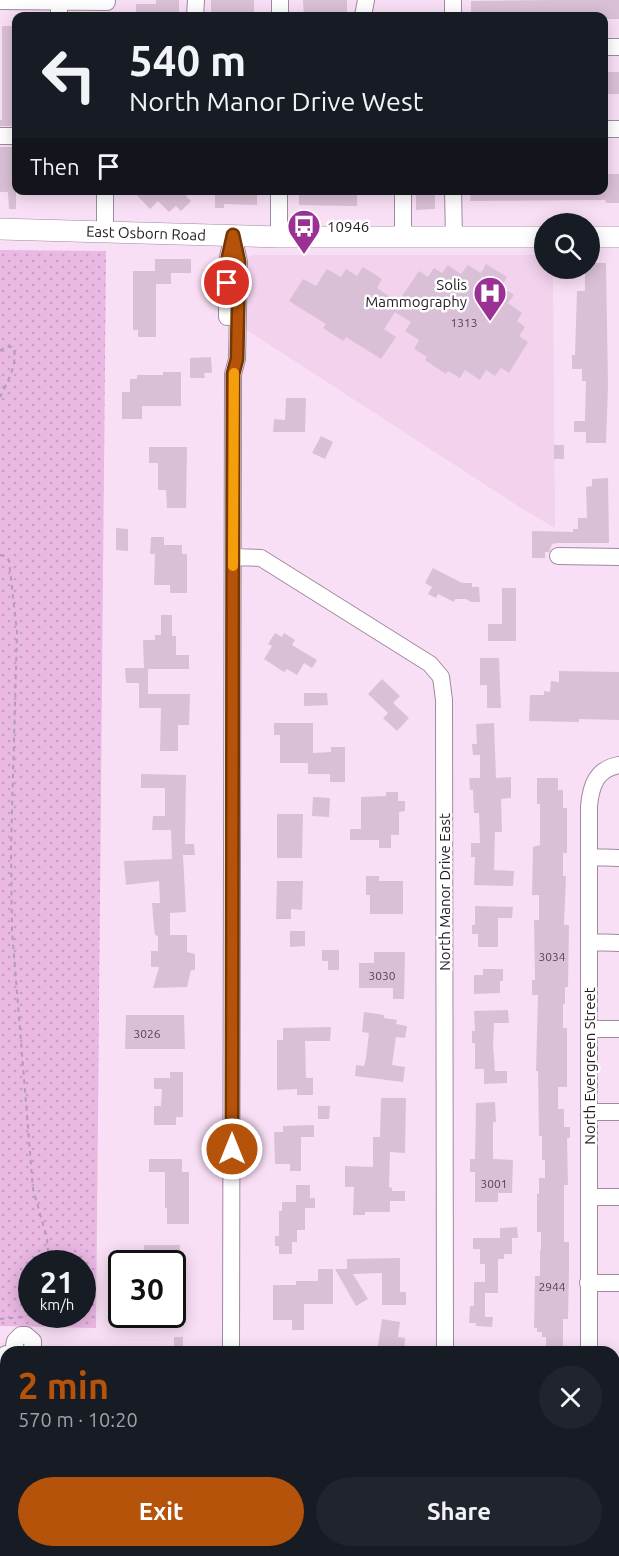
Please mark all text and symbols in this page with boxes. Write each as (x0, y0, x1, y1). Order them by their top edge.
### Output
icon: left (30, 36, 108, 114)
text: 540 m (129, 37, 246, 84)
text: North Manor Drive West (129, 86, 423, 116)
icon: arrive (92, 150, 125, 183)
text: Then (30, 154, 80, 179)
bus stop icon: 10946 (286, 208, 322, 255)
map controls (534, 213, 600, 279)
button: search (534, 213, 600, 279)
place label: 10946 (327, 218, 369, 235)
street label: East Osborn Road (86, 222, 206, 244)
pin (201, 257, 252, 308)
icon: arrive (210, 266, 243, 299)
hospital icon: Solis Mammography (472, 275, 508, 322)
place label: Solis Mammography (365, 276, 467, 310)
house number: 1313 (450, 316, 478, 329)
street label: North Manor Drive East (436, 813, 453, 971)
house number: 3034 (538, 950, 566, 963)
house number: 3030 (368, 969, 396, 982)
street label: North Evergreen Street (581, 987, 598, 1145)
house number: 3026 (133, 1027, 161, 1040)
position arrow (200, 1117, 264, 1181)
house number: 3001 (480, 1177, 508, 1190)
speed limit sign: 30 (108, 1250, 186, 1328)
text: 21 (40, 1265, 74, 1299)
house number: 2944 (538, 1280, 566, 1293)
text: km/h (40, 1296, 74, 1313)
text: 2 min (18, 1365, 109, 1406)
button: close (539, 1366, 602, 1429)
text: 570 m · 10:20 (18, 1408, 138, 1431)
button: Exit (18, 1477, 304, 1546)
button: Share (316, 1477, 602, 1546)

